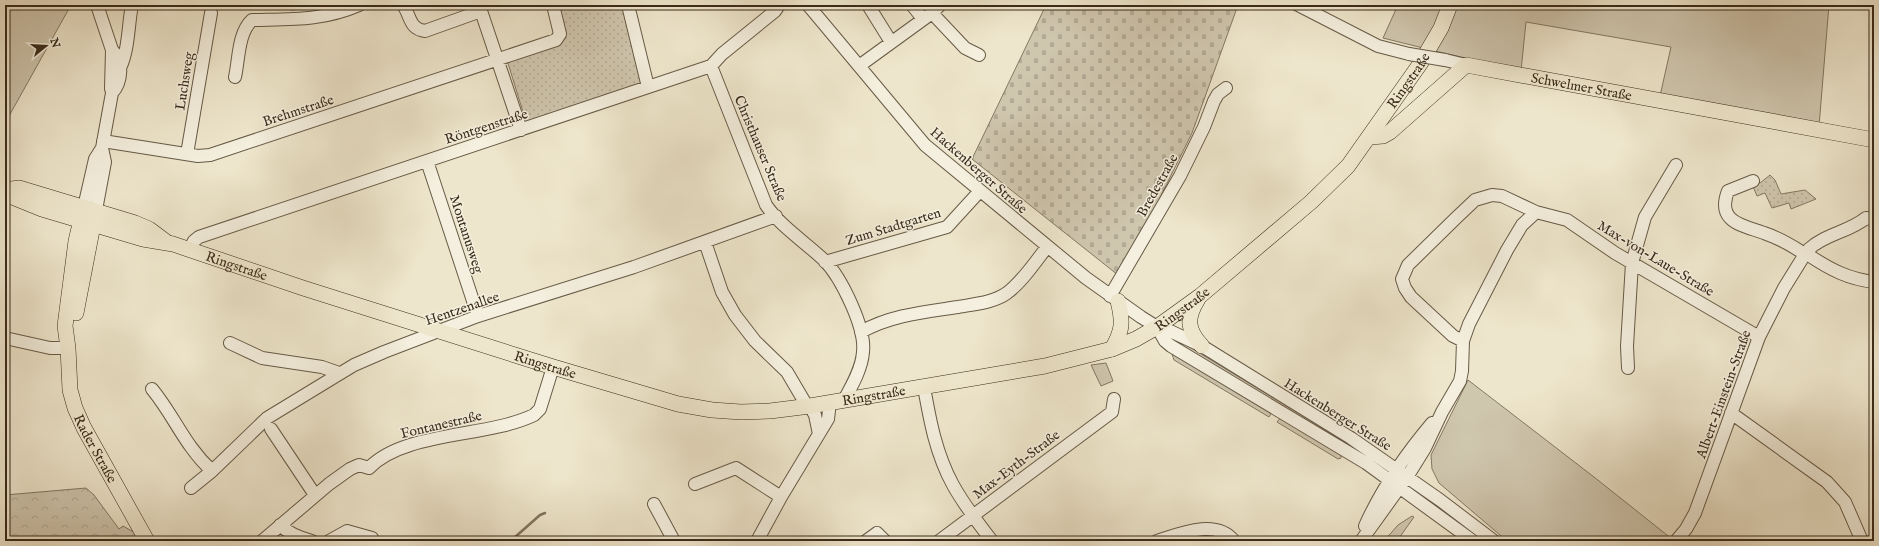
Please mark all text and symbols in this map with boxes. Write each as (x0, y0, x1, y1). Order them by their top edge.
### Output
north arrow (26, 26, 66, 66)
text: N (46, 36, 63, 50)
street label: Ringstraße (1383, 49, 1435, 112)
street label: Luchsweg (172, 50, 199, 112)
street label: Schwelmer Straße (1530, 69, 1634, 105)
street label: Brehmstraße (260, 91, 337, 131)
street label: Christhauser Straße (730, 93, 791, 205)
street label: Röntgenstraße (442, 105, 531, 149)
street label: Hackenberger Straße (926, 123, 1031, 218)
street label: Bredestraße (1133, 150, 1183, 220)
street label: Montanusweg (445, 193, 487, 276)
street label: Zum Stadtgarten (843, 204, 944, 250)
street label: Max-von-Laue-Straße (1594, 217, 1718, 301)
street label: Ringstraße (203, 248, 270, 285)
street label: Ringstraße (1151, 283, 1214, 336)
street label: Hentzenallee (423, 288, 502, 330)
street label: Albert-Einstein-Straße (1692, 327, 1756, 462)
street label: Ringstraße (512, 347, 579, 384)
street label: Hackenberger Straße (1280, 375, 1395, 455)
street label: Ringstraße (841, 382, 907, 410)
street label: Fontanestraße (399, 407, 484, 443)
street label: Rader Straße (69, 412, 121, 487)
street label: Max-Eyth-Straße (969, 426, 1064, 503)

